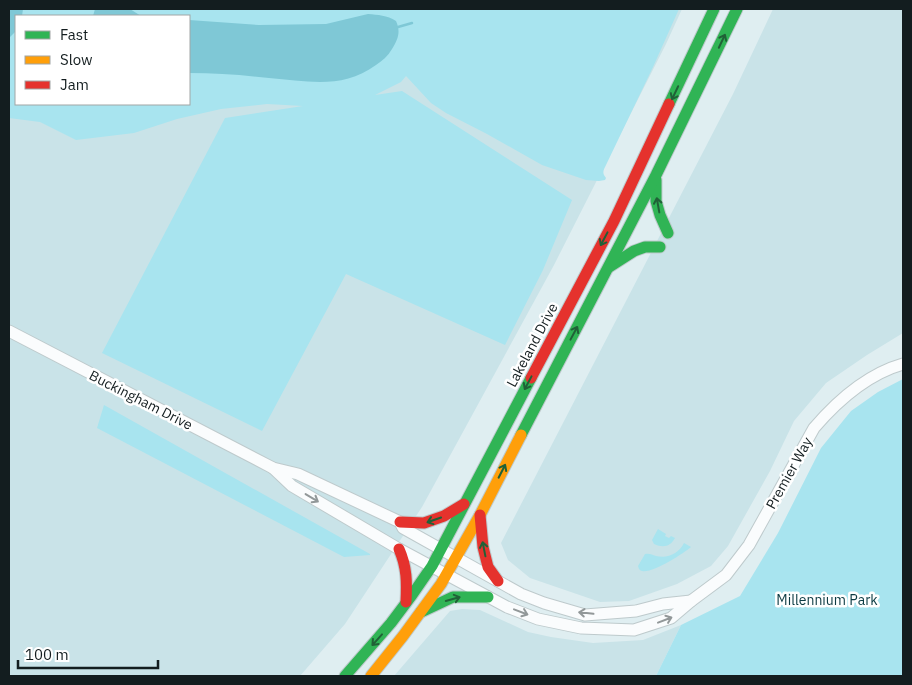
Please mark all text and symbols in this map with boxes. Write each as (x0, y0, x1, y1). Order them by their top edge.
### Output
legend (15, 15, 190, 105)
text: Fast (60, 25, 88, 44)
one-way arrow (717, 34, 727, 49)
text: Slow (60, 50, 93, 69)
text: Jam (60, 75, 89, 94)
one-way arrow (669, 85, 679, 100)
one-way arrow (653, 198, 662, 214)
one-way arrow (599, 232, 609, 246)
street label: Lakeland Drive (502, 300, 562, 390)
one-way arrow (569, 326, 579, 341)
street label: Buckingham Drive (86, 366, 196, 434)
one-way arrow (523, 375, 532, 390)
street label: Premier Way (762, 434, 816, 512)
one-way arrow (498, 464, 507, 479)
one-way arrow (304, 493, 318, 503)
one-way arrow (427, 516, 442, 525)
one-way arrow (479, 542, 488, 558)
park label: Millennium Park (776, 591, 878, 609)
one-way arrow (445, 594, 461, 603)
one-way arrow (513, 608, 529, 617)
one-way arrow (578, 609, 594, 618)
one-way arrow (657, 614, 672, 624)
one-way arrow (371, 634, 383, 647)
scale bar (18, 638, 158, 670)
text: 100 m (25, 645, 69, 664)

